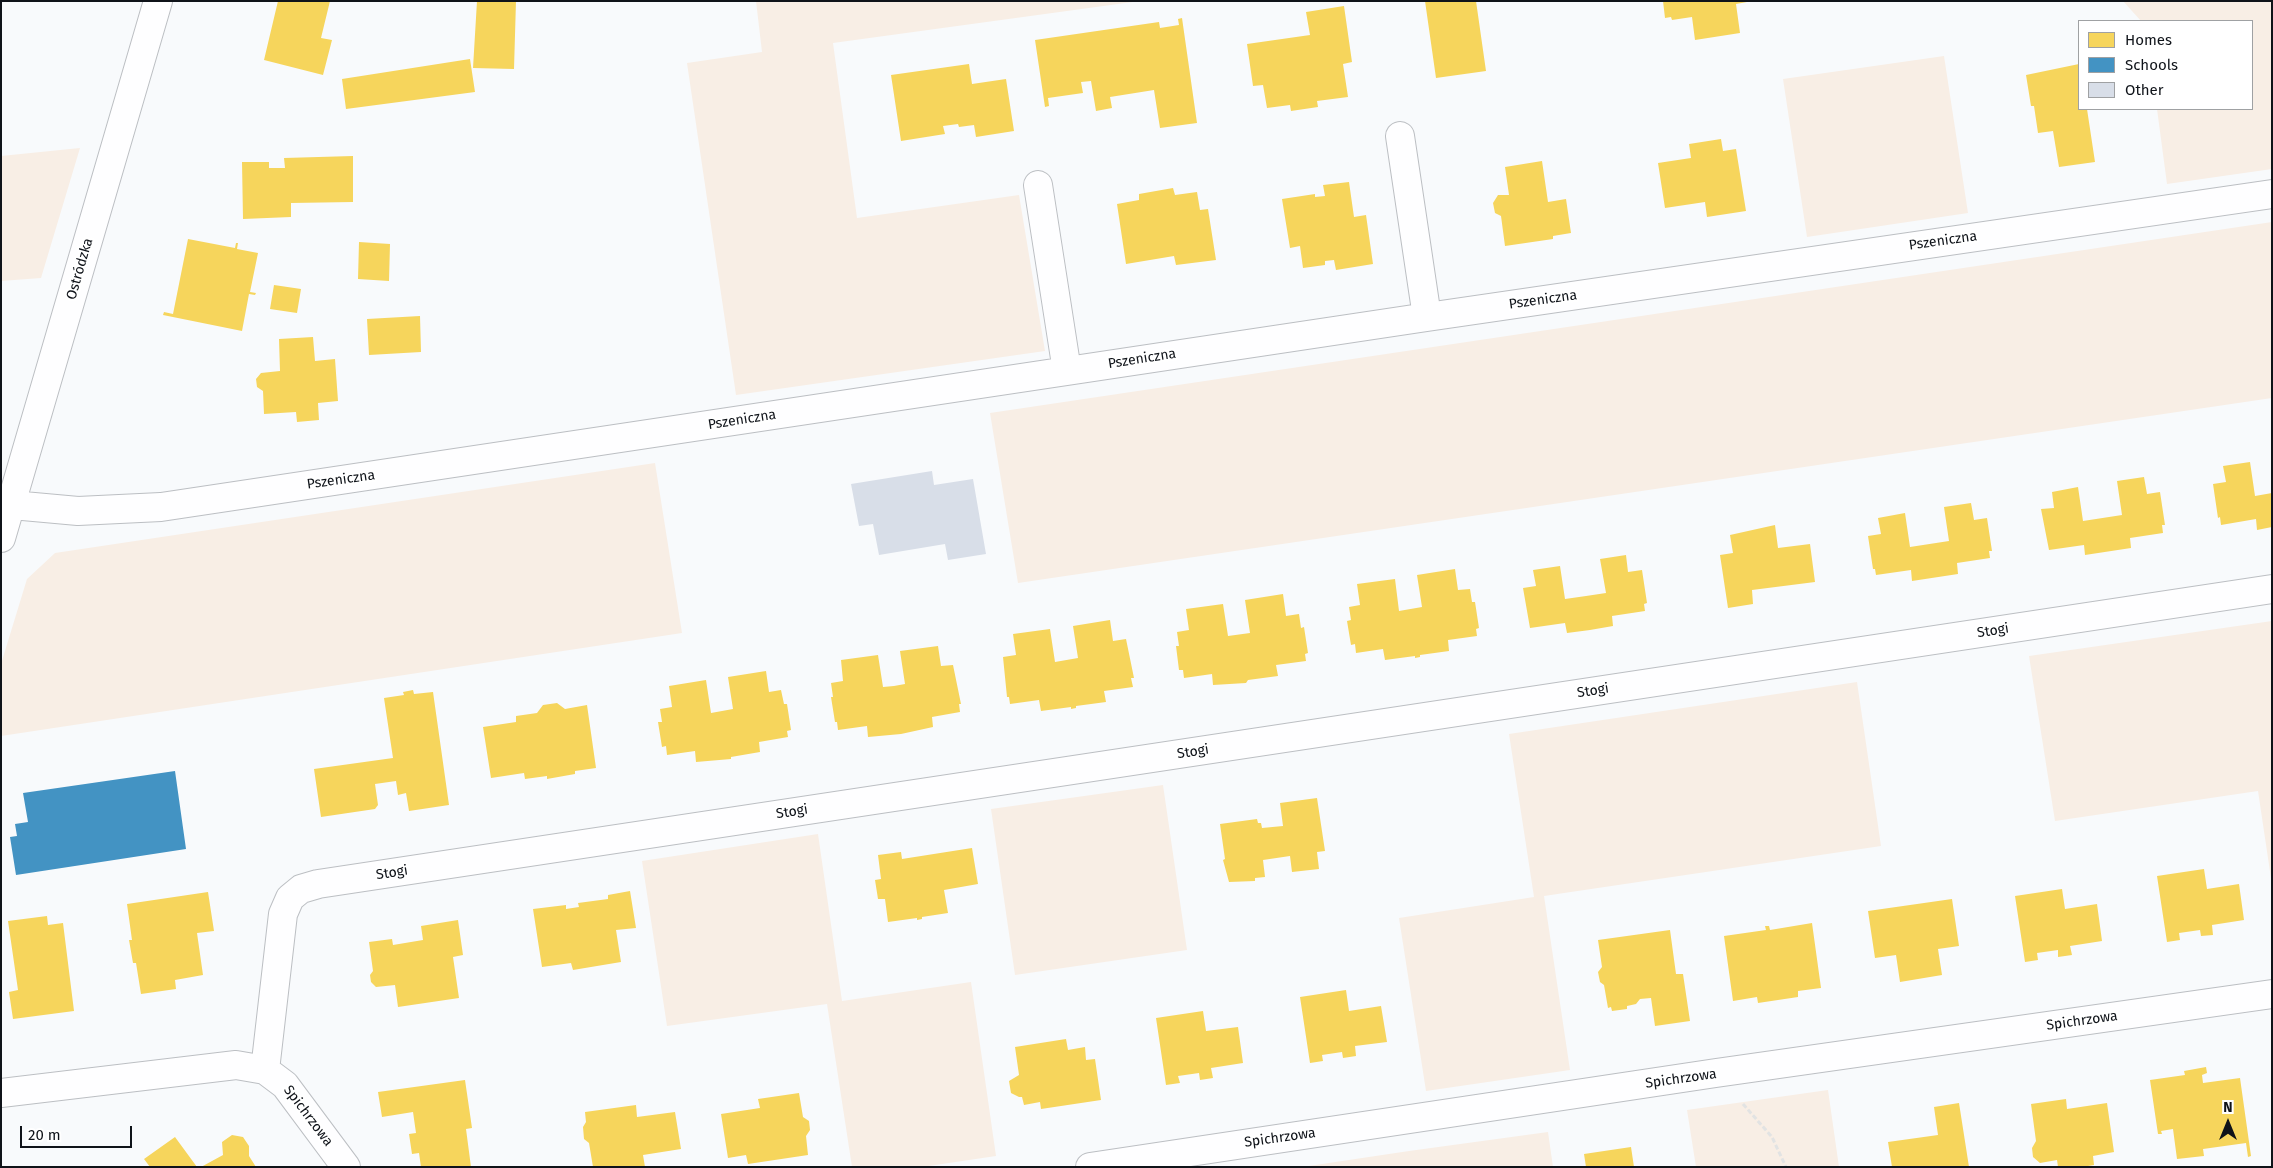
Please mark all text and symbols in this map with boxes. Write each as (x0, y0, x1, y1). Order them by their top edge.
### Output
legend (2078, 20, 2253, 110)
text: Homes (2125, 31, 2172, 49)
text: Schools (2125, 56, 2178, 74)
text: Other (2125, 81, 2164, 99)
street label: Pszeniczna (1908, 228, 1978, 254)
street label: Ostródzka (63, 236, 97, 302)
street label: Pszeniczna (1508, 287, 1578, 313)
street label: Pszeniczna (1107, 345, 1177, 373)
street label: Pszeniczna (707, 406, 777, 434)
street label: Pszeniczna (306, 467, 376, 493)
street label: Stogi (1976, 620, 2010, 642)
street label: Stogi (1576, 680, 1610, 702)
street label: Stogi (1176, 741, 1210, 763)
street label: Stogi (775, 801, 809, 823)
street label: Stogi (375, 862, 409, 884)
street label: Spichrzowa (2045, 1008, 2119, 1034)
street label: Spichrzowa (1644, 1066, 1718, 1092)
street label: Spichrzowa (280, 1082, 336, 1150)
north arrow (2203, 1098, 2253, 1148)
text: N (2223, 1099, 2233, 1116)
scale bar (22, 1116, 135, 1148)
street label: Spichrzowa (1243, 1125, 1317, 1151)
text: 20 m (28, 1126, 61, 1144)

